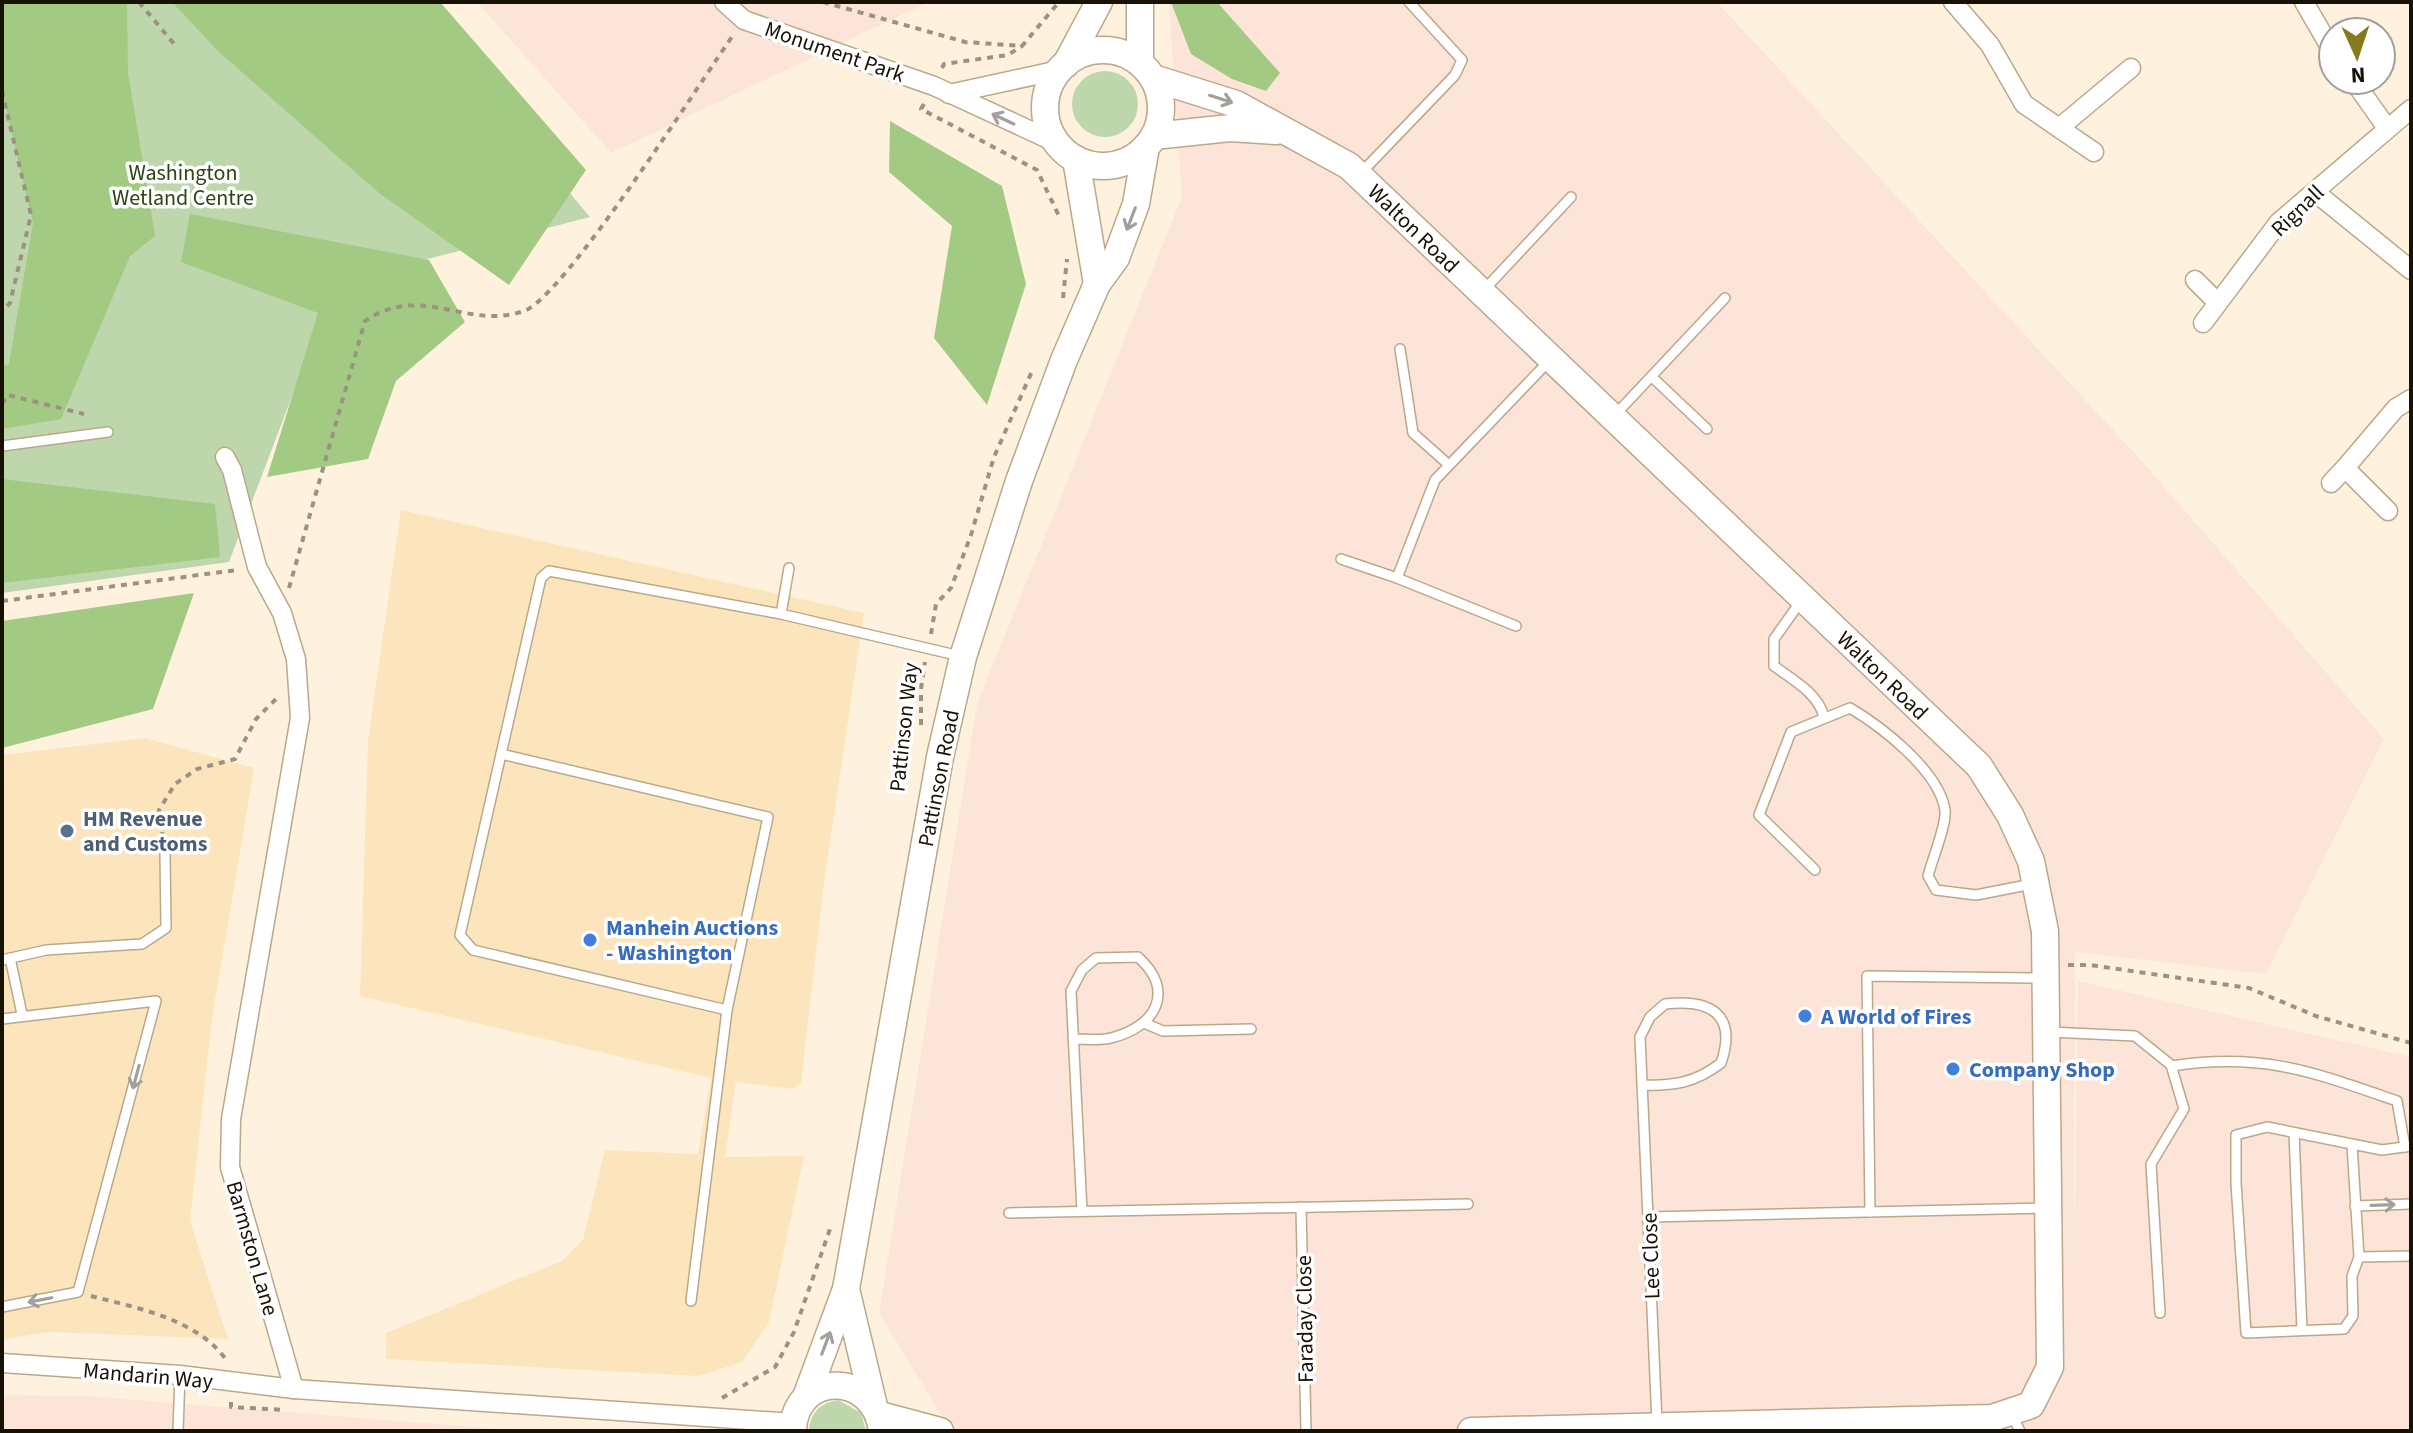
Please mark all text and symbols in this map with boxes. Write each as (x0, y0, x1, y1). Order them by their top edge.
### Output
street label: Monument Park (760, 13, 909, 91)
north arrow (2317, 16, 2397, 96)
text: N (2350, 59, 2366, 91)
one-way arrow (1207, 92, 1233, 107)
one-way arrow (992, 110, 1016, 125)
park label: Washington Wetland Centre (112, 157, 254, 214)
street label: Walton Road (1360, 177, 1466, 281)
street label: Rignall (2264, 177, 2332, 244)
one-way arrow (1123, 206, 1137, 231)
street label: Walton Road (1829, 624, 1935, 728)
street label: Pattinson Way (881, 660, 927, 793)
street label: Pattinson Road (910, 707, 968, 849)
place label: HM Revenue and Customs (83, 803, 208, 860)
marker: HM Revenue and Customs (58, 822, 76, 840)
place label: Manhein Auctions - Washington (606, 912, 778, 969)
marker: Manhein Auctions - Washington (581, 931, 599, 949)
place label: A World of Fires (1820, 1001, 1972, 1033)
marker: A World of Fires (1796, 1007, 1814, 1025)
place label: Company Shop (1969, 1054, 2115, 1086)
marker: Company Shop (1944, 1060, 1962, 1078)
one-way arrow (128, 1063, 143, 1089)
street label: Barmston Lane (218, 1177, 287, 1320)
one-way arrow (2369, 1197, 2396, 1213)
street label: Lee Close (1633, 1212, 1669, 1300)
street label: Faraday Close (1288, 1255, 1322, 1383)
one-way arrow (28, 1293, 53, 1308)
one-way arrow (820, 1331, 834, 1356)
street label: Mandarin Way (82, 1354, 215, 1398)

